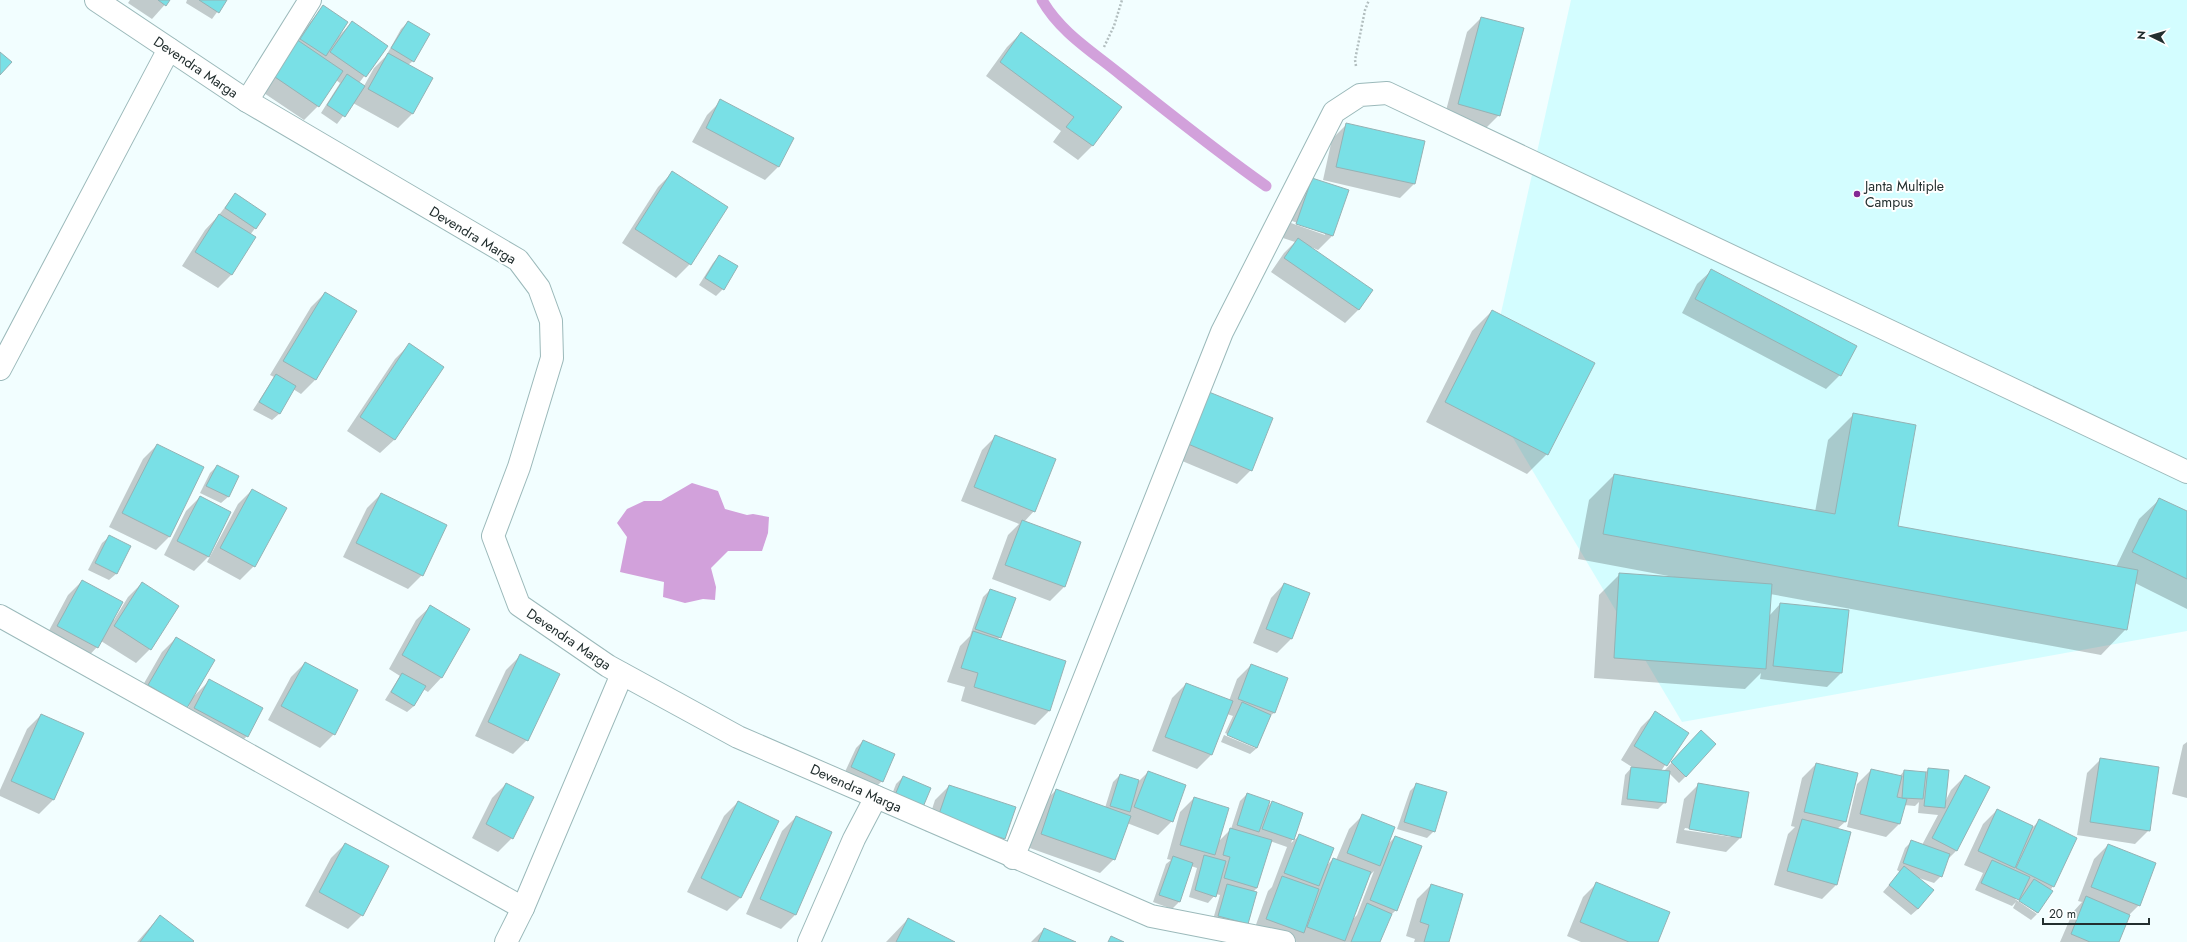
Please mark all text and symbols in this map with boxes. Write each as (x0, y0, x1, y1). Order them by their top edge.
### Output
north arrow (2131, 16, 2171, 56)
text: N (2133, 30, 2149, 40)
street label: Devendra Marga (150, 31, 242, 103)
place label: Janta Multiple Campus (1863, 176, 1944, 212)
marker: Janta Multiple Campus (1852, 189, 1862, 199)
street label: Devendra Marga (426, 201, 520, 269)
street label: Devendra Marga (523, 603, 615, 675)
street label: Devendra Marga (807, 759, 905, 817)
scale bar (2043, 900, 2149, 926)
text: 20 m (2049, 905, 2076, 923)

